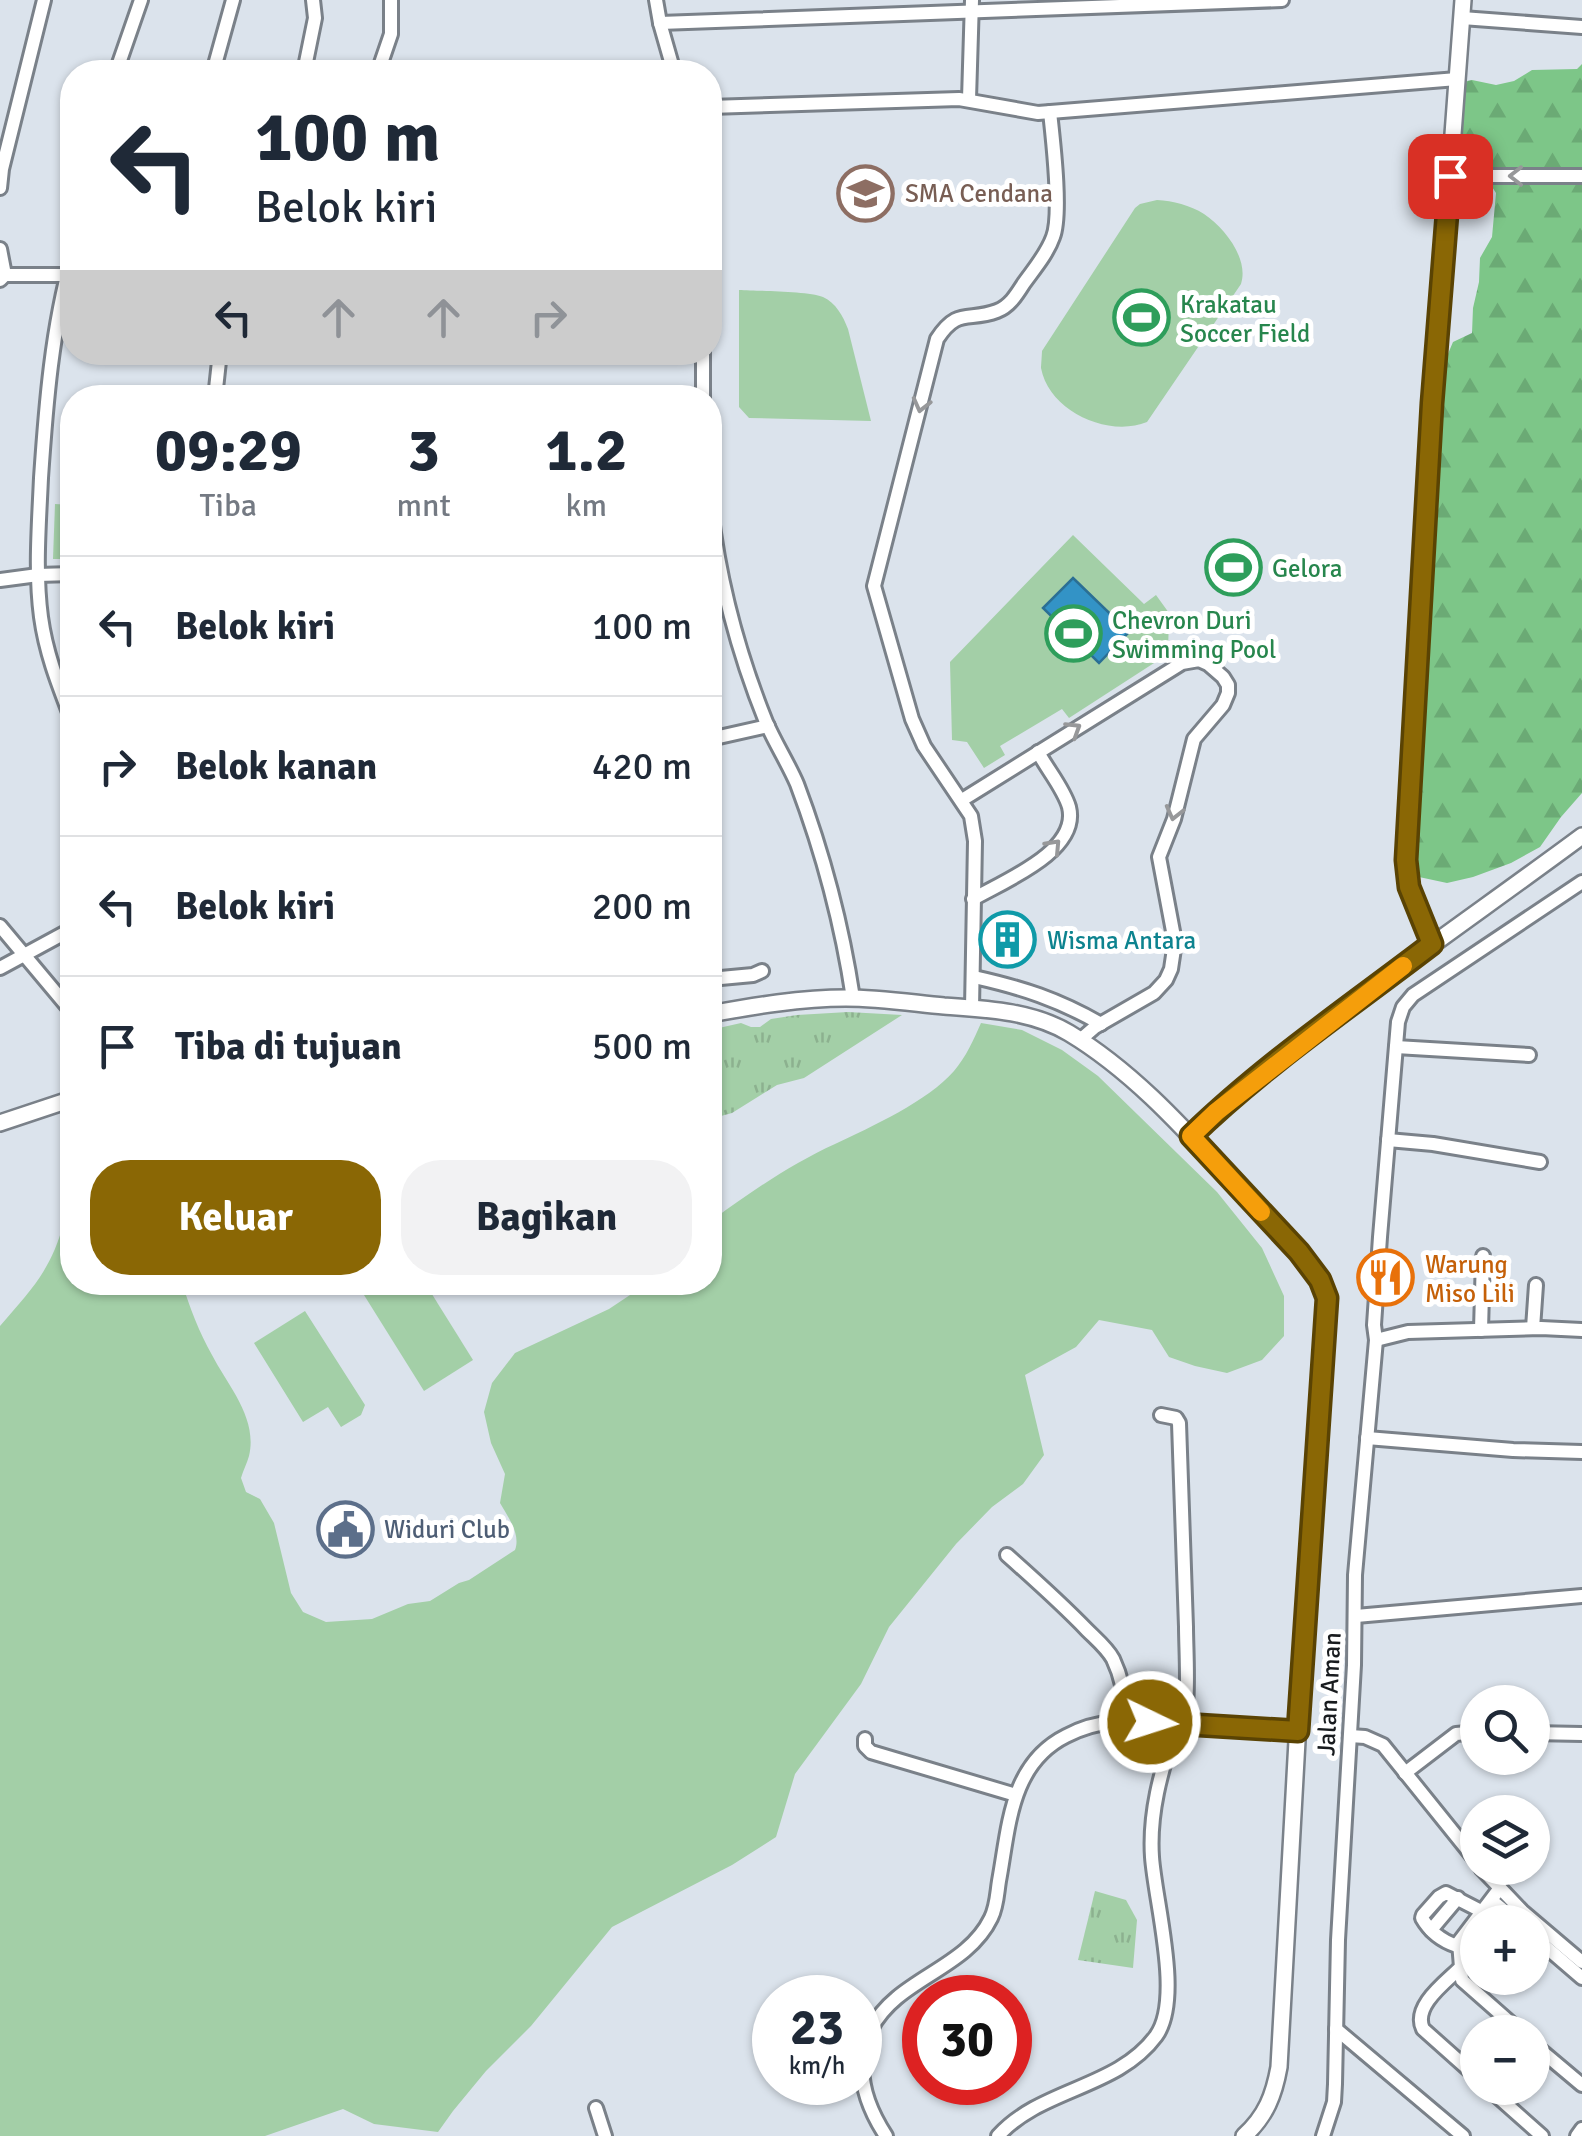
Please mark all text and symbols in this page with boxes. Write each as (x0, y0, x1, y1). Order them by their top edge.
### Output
text: 100 m (255, 94, 440, 180)
icon: left (90, 100, 220, 230)
pin (1408, 134, 1493, 219)
icon: arrive (1423, 149, 1478, 204)
school or university icon: SMA Cendana (836, 163, 896, 223)
one-way arrow (1507, 165, 1522, 187)
place label: SMA Cendana (905, 178, 1053, 209)
text: Belok kiri (255, 180, 437, 235)
sports icon: Krakatau Soccer Field (1111, 288, 1171, 348)
place label: Krakatau Soccer Field (1180, 289, 1310, 349)
icon: left (206, 290, 261, 345)
icon: ahead (311, 290, 366, 345)
icon: ahead (416, 290, 471, 345)
icon: right (521, 290, 576, 345)
one-way arrow (912, 396, 933, 413)
text: 09:29 (155, 414, 302, 488)
text: 3 (407, 414, 440, 488)
text: 1.2 (545, 414, 627, 488)
text: Tiba (200, 486, 257, 525)
text: mnt (397, 486, 451, 525)
text: km (566, 486, 607, 525)
sports icon: Gelora (1203, 538, 1263, 598)
place label: Gelora (1272, 553, 1342, 584)
icon: left (90, 599, 145, 654)
text: Belok kiri (175, 603, 335, 650)
text: 100 m (592, 603, 692, 650)
sports icon: Chevron Duri Swimming Pool (1043, 604, 1103, 664)
place label: Chevron Duri Swimming Pool (1112, 605, 1276, 665)
one-way arrow (1063, 723, 1081, 742)
icon: right (90, 739, 145, 794)
text: Belok kanan (175, 743, 377, 790)
text: 420 m (592, 743, 692, 790)
one-way arrow (1165, 804, 1186, 821)
one-way arrow (1042, 840, 1060, 858)
icon: left (90, 879, 145, 934)
text: Belok kiri (175, 883, 335, 930)
text: 200 m (592, 883, 692, 930)
building icon: Wisma Antara (978, 910, 1038, 970)
place label: Wisma Antara (1047, 925, 1196, 956)
icon: arrive (90, 1019, 145, 1074)
text: Tiba di tujuan (175, 1023, 402, 1070)
text: 500 m (592, 1023, 692, 1070)
button: Keluar (90, 1160, 381, 1275)
button: Bagikan (401, 1160, 692, 1275)
restaurant icon: Warung Miso Lili (1356, 1248, 1416, 1308)
place label: Warung Miso Lili (1425, 1249, 1515, 1309)
public building icon: Widuri Club (315, 1499, 375, 1559)
place label: Widuri Club (384, 1514, 510, 1545)
street label: Jalan Aman (1310, 1631, 1348, 1757)
position arrow (1098, 1670, 1202, 1774)
map controls (1460, 1685, 1550, 2105)
button: search (1460, 1685, 1550, 1775)
button: layers (1460, 1795, 1550, 1885)
button: + (1460, 1905, 1550, 1995)
speed limit sign: 30 (902, 1975, 1032, 2105)
text: 23 (790, 1997, 844, 2059)
button: − (1460, 2015, 1550, 2105)
text: km/h (789, 2050, 845, 2081)

